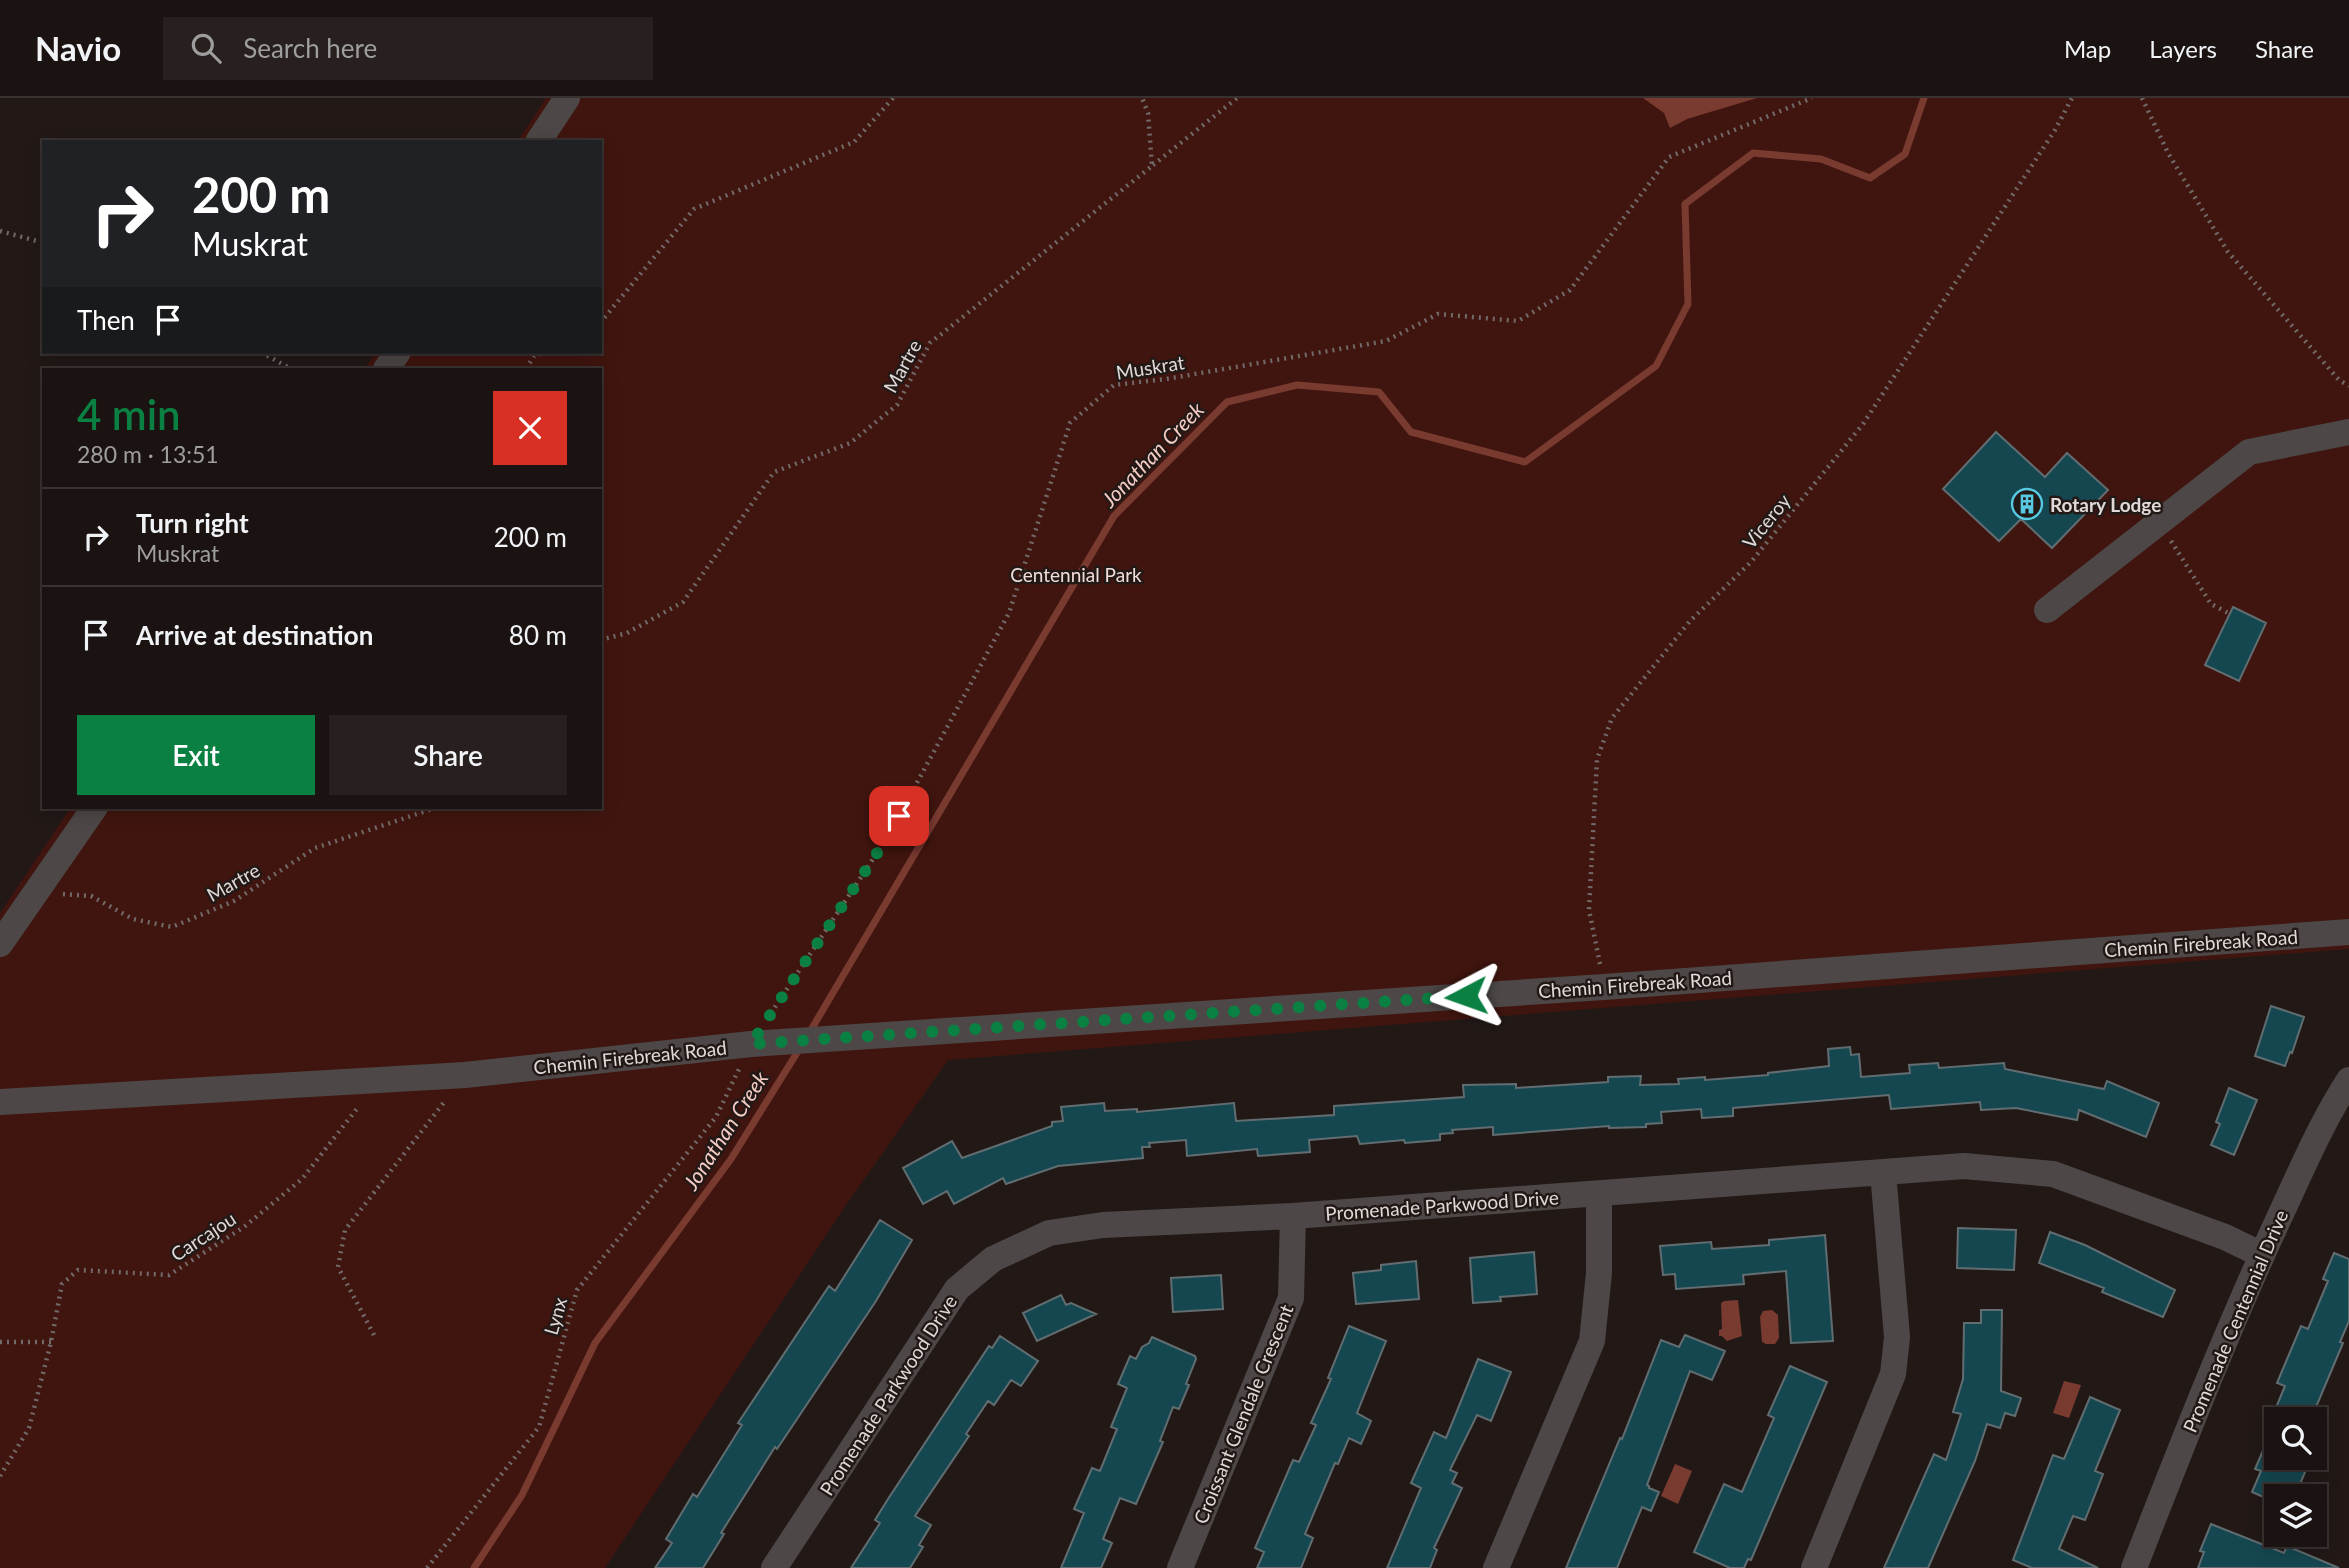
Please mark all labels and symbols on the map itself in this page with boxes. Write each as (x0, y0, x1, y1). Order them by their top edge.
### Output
street label: Martre (878, 335, 926, 397)
street label: Muskrat (1114, 350, 1186, 384)
water label: Jonathan Creek (1095, 396, 1209, 512)
building icon: Rotary Lodge (2010, 487, 2044, 521)
street label: Viceroy (1737, 489, 1795, 553)
place label: Rotary Lodge (2050, 493, 2161, 516)
park label: Centennial Park (1010, 563, 1142, 586)
pin (869, 786, 929, 846)
street label: Martre (202, 858, 264, 906)
street label: Chemin Firebreak Road (2103, 925, 2299, 961)
position arrow (1429, 959, 1503, 1033)
street label: Chemin Firebreak Road (1537, 966, 1733, 1002)
street label: Chemin Firebreak Road (532, 1035, 728, 1079)
water label: Jonathan Creek (677, 1065, 773, 1195)
street label: Promenade Parkwood Drive (1324, 1185, 1560, 1225)
street label: Carcajou (166, 1206, 240, 1266)
street label: Promenade Centennial Drive (2178, 1206, 2292, 1436)
street label: Promenade Parkwood Drive (815, 1291, 961, 1499)
street label: Lynx (539, 1294, 571, 1337)
street label: Croissant Glendale Crescent (1188, 1301, 1298, 1527)

